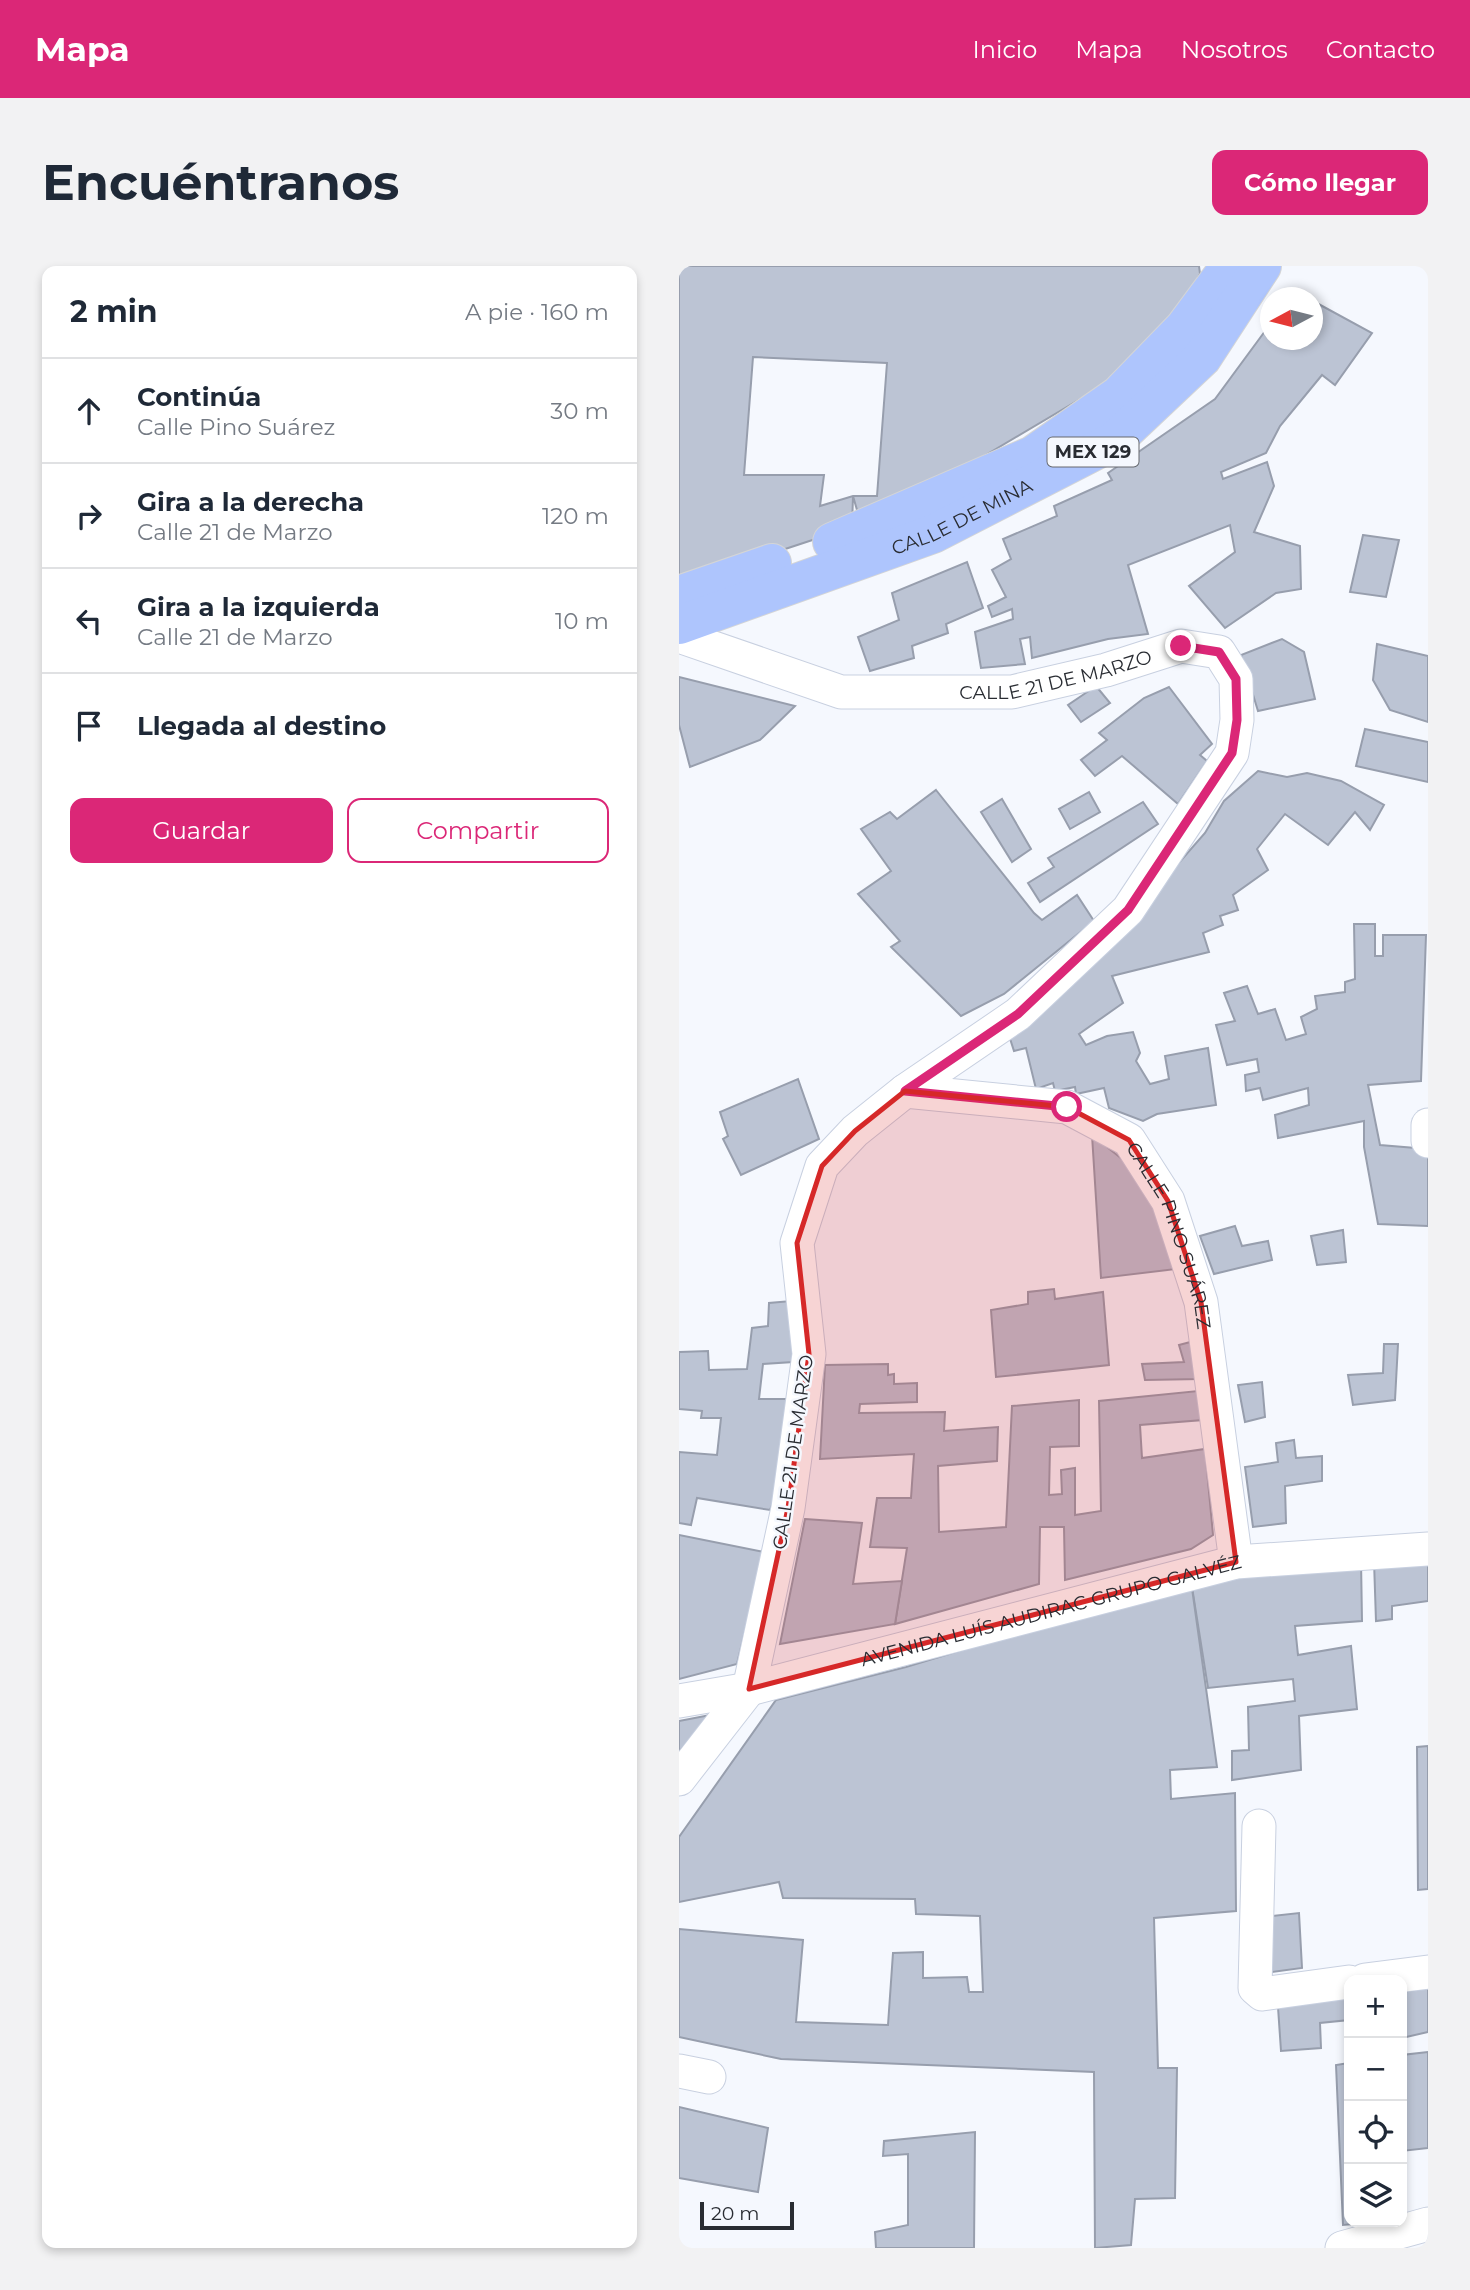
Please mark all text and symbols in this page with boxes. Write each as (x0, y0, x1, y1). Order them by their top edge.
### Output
text: Mapa (35, 29, 130, 69)
text: Inicio (972, 35, 1037, 64)
text: Mapa (1075, 35, 1143, 64)
text: Nosotros (1181, 35, 1288, 64)
text: Contacto (1326, 35, 1435, 64)
button: Cómo llegar (1212, 150, 1428, 215)
text: Encuéntranos (42, 153, 399, 212)
north arrow (1260, 287, 1323, 350)
text: 2 min (70, 293, 157, 330)
text: A pie · 160 m (465, 298, 609, 326)
text: Continúa (137, 381, 261, 413)
icon: ahead (70, 392, 108, 430)
text: 30 m (550, 397, 609, 425)
text: Calle Pino Suárez (137, 413, 335, 441)
road number: MEX 129 (1047, 438, 1139, 467)
street label: CALLE DE MINA (888, 473, 1036, 559)
text: Gira a la derecha (137, 486, 364, 518)
icon: right (70, 497, 108, 535)
text: 120 m (542, 502, 609, 530)
text: Calle 21 de Marzo (137, 518, 333, 546)
text: Gira a la izquierda (137, 591, 380, 623)
icon: left (70, 602, 108, 640)
text: 10 m (555, 607, 609, 635)
text: Calle 21 de Marzo (137, 623, 333, 651)
route end (1165, 630, 1196, 661)
street label: CALLE 21 DE MARZO (959, 645, 1155, 704)
icon: arrive (70, 707, 108, 745)
text: Llegada al destino (137, 710, 386, 742)
button: Guardar (70, 798, 333, 863)
button: Compartir (347, 798, 609, 863)
route start (1051, 1091, 1082, 1122)
street label: CALLE PINO SUÁREZ (1122, 1137, 1216, 1330)
street label: CALLE 21 DE MARZO (768, 1353, 818, 1551)
street label: AVENIDA LUÍS AUDIRAC GRUPO GALVÉZ (858, 1550, 1244, 1671)
map controls (1344, 1975, 1407, 2227)
button: + (1344, 1975, 1407, 2038)
button: − (1344, 2038, 1407, 2101)
button: locate (1344, 2101, 1407, 2164)
button: layers (1344, 2164, 1407, 2227)
scale bar (700, 2199, 795, 2231)
text: 20 m (711, 2202, 759, 2225)

